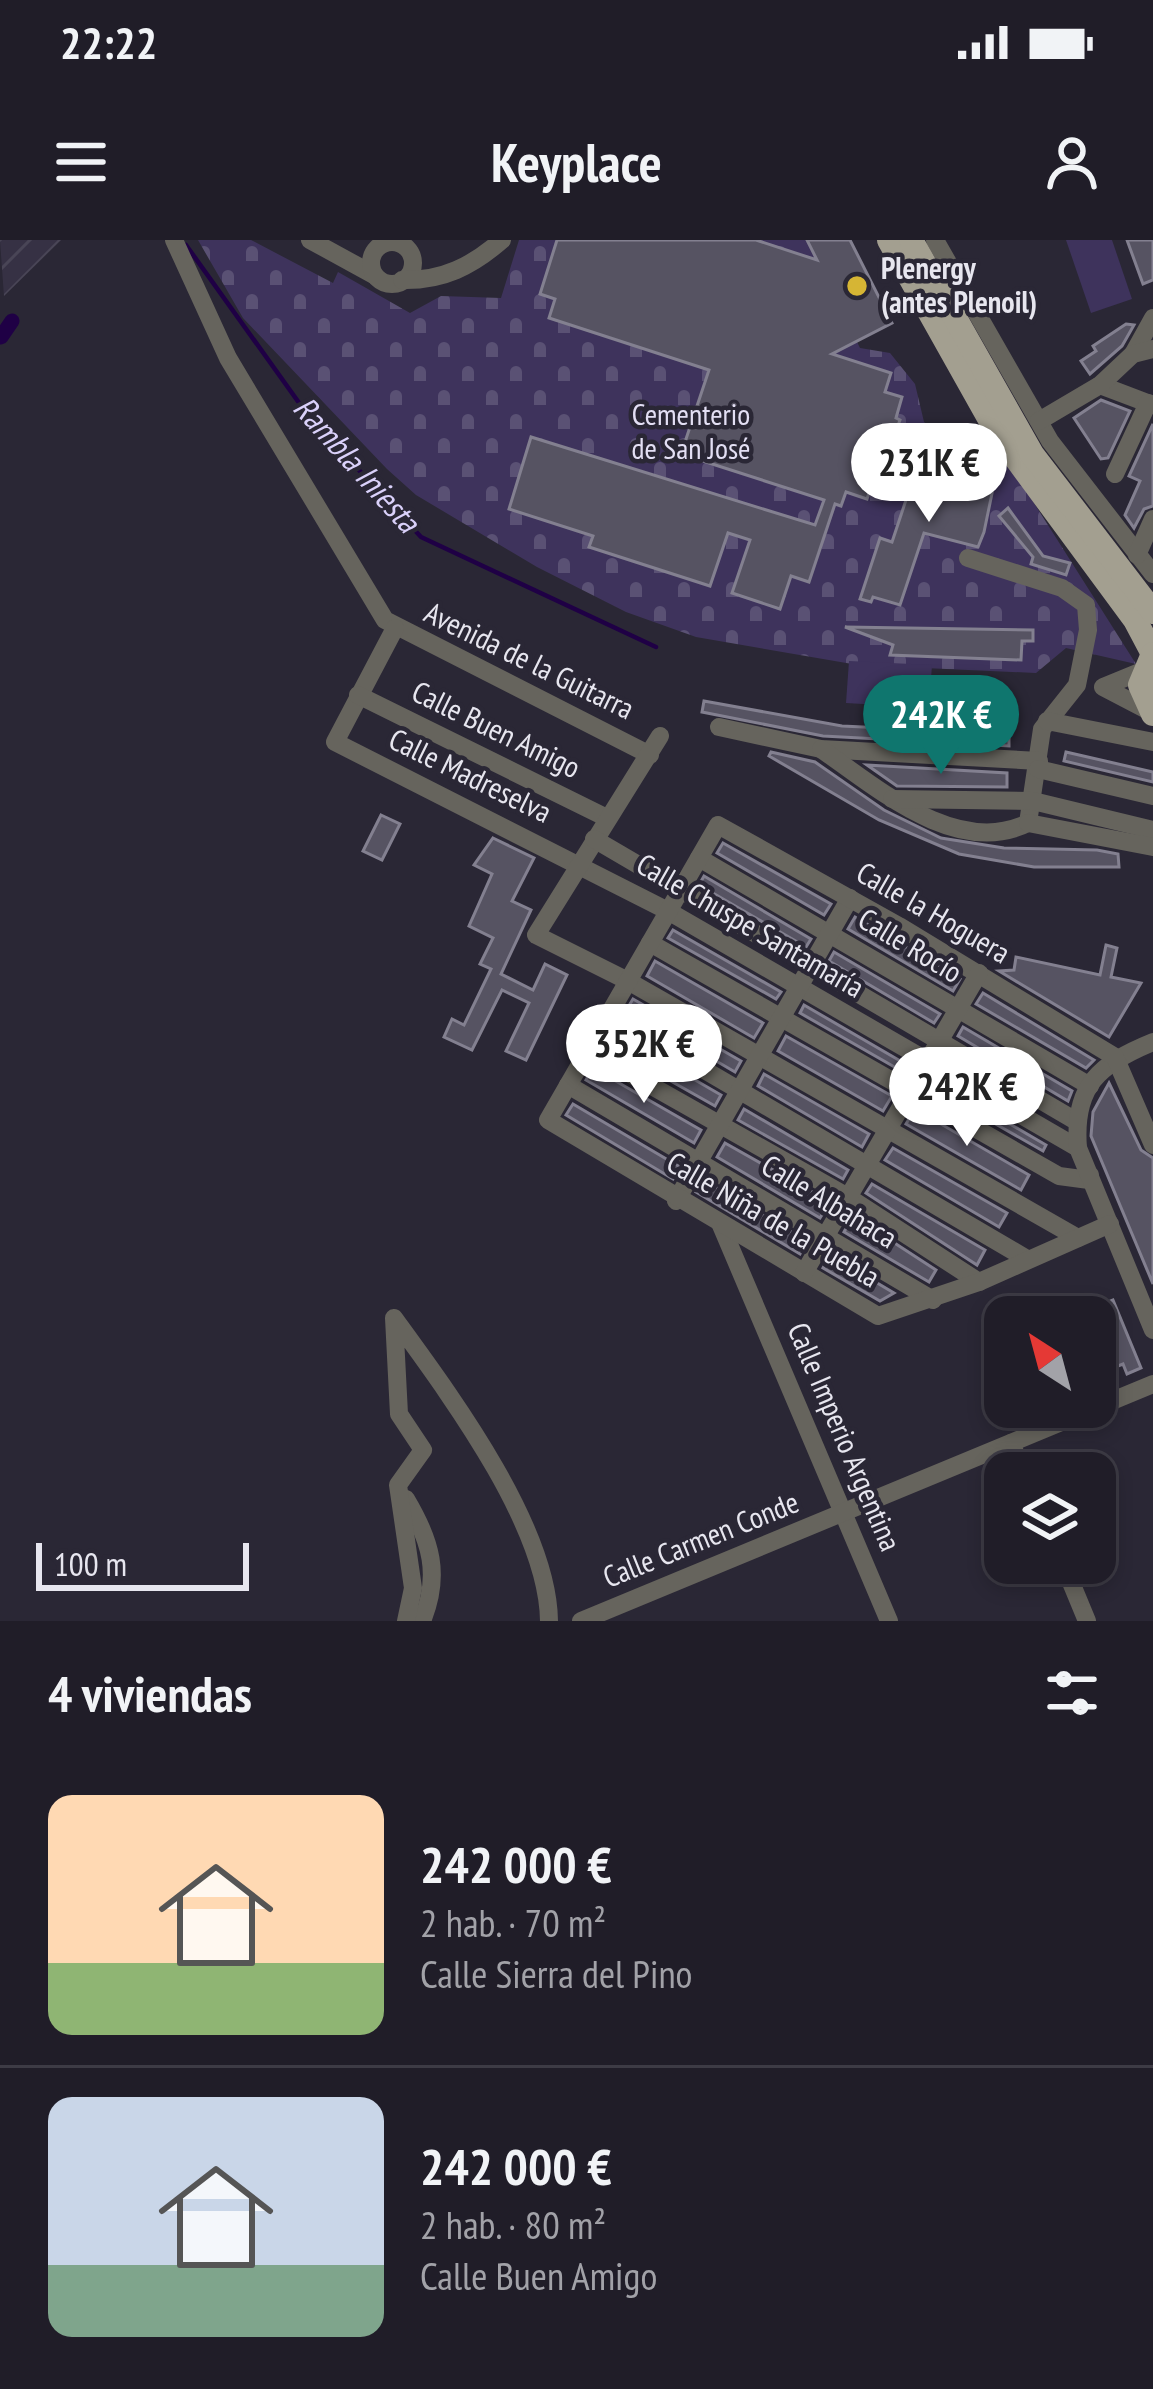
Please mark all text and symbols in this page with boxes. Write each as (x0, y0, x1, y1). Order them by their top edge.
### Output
text: 22:22 (60, 13, 157, 71)
text: Keyplace (491, 127, 662, 197)
icon: menu (48, 129, 114, 195)
icon: person (1039, 129, 1105, 195)
place label: Plenergy (antes Plenoil) (881, 248, 1037, 321)
marker: Plenergy (antes Plenoil) (844, 273, 870, 299)
water label: Rambla Iniesta (285, 386, 431, 542)
park label: Cementerio de San José (632, 394, 750, 467)
pin: 231K € (831, 423, 1027, 525)
text: 231K € (878, 436, 980, 487)
street label: Avenida de la Guitarra (418, 592, 641, 727)
street label: Calle Buen Amigo (406, 671, 587, 786)
pin: 242K € (843, 675, 1039, 777)
text: 242K € (890, 688, 992, 739)
street label: Calle Madreselva (383, 719, 558, 831)
street label: Calle Chuspe Santamaría (630, 844, 872, 1006)
street label: Calle la Hoguera (850, 852, 1018, 971)
street label: Calle Rocío (852, 899, 970, 991)
pin: 352K € (546, 1004, 742, 1106)
text: 352K € (593, 1017, 695, 1068)
pin: 242K € (869, 1047, 1065, 1149)
text: 242K € (916, 1060, 1018, 1111)
street label: Calle Niña de la Puebla (660, 1142, 887, 1295)
street label: Calle Albahaca (755, 1145, 905, 1256)
north arrow (984, 1296, 1116, 1428)
map controls (984, 1296, 1116, 1584)
street label: Calle Imperio Argentina (780, 1316, 911, 1556)
button: layers (984, 1452, 1116, 1584)
street label: Calle Carmen Conde (597, 1482, 804, 1596)
scale bar (36, 1537, 249, 1590)
text: 100 m (54, 1542, 127, 1585)
text: 4 viviendas (48, 1660, 252, 1726)
icon: filters (1039, 1660, 1105, 1726)
text: 242 000 € (420, 1831, 612, 1897)
icon: home (144, 1843, 288, 1987)
text: 2 hab. · 70 m² (420, 1897, 606, 1948)
text: Calle Sierra del Pino (420, 1948, 692, 1999)
text: 242 000 € (420, 2133, 612, 2199)
icon: home (144, 2145, 288, 2289)
text: 2 hab. · 80 m² (420, 2199, 606, 2250)
text: Calle Buen Amigo (420, 2250, 657, 2301)

